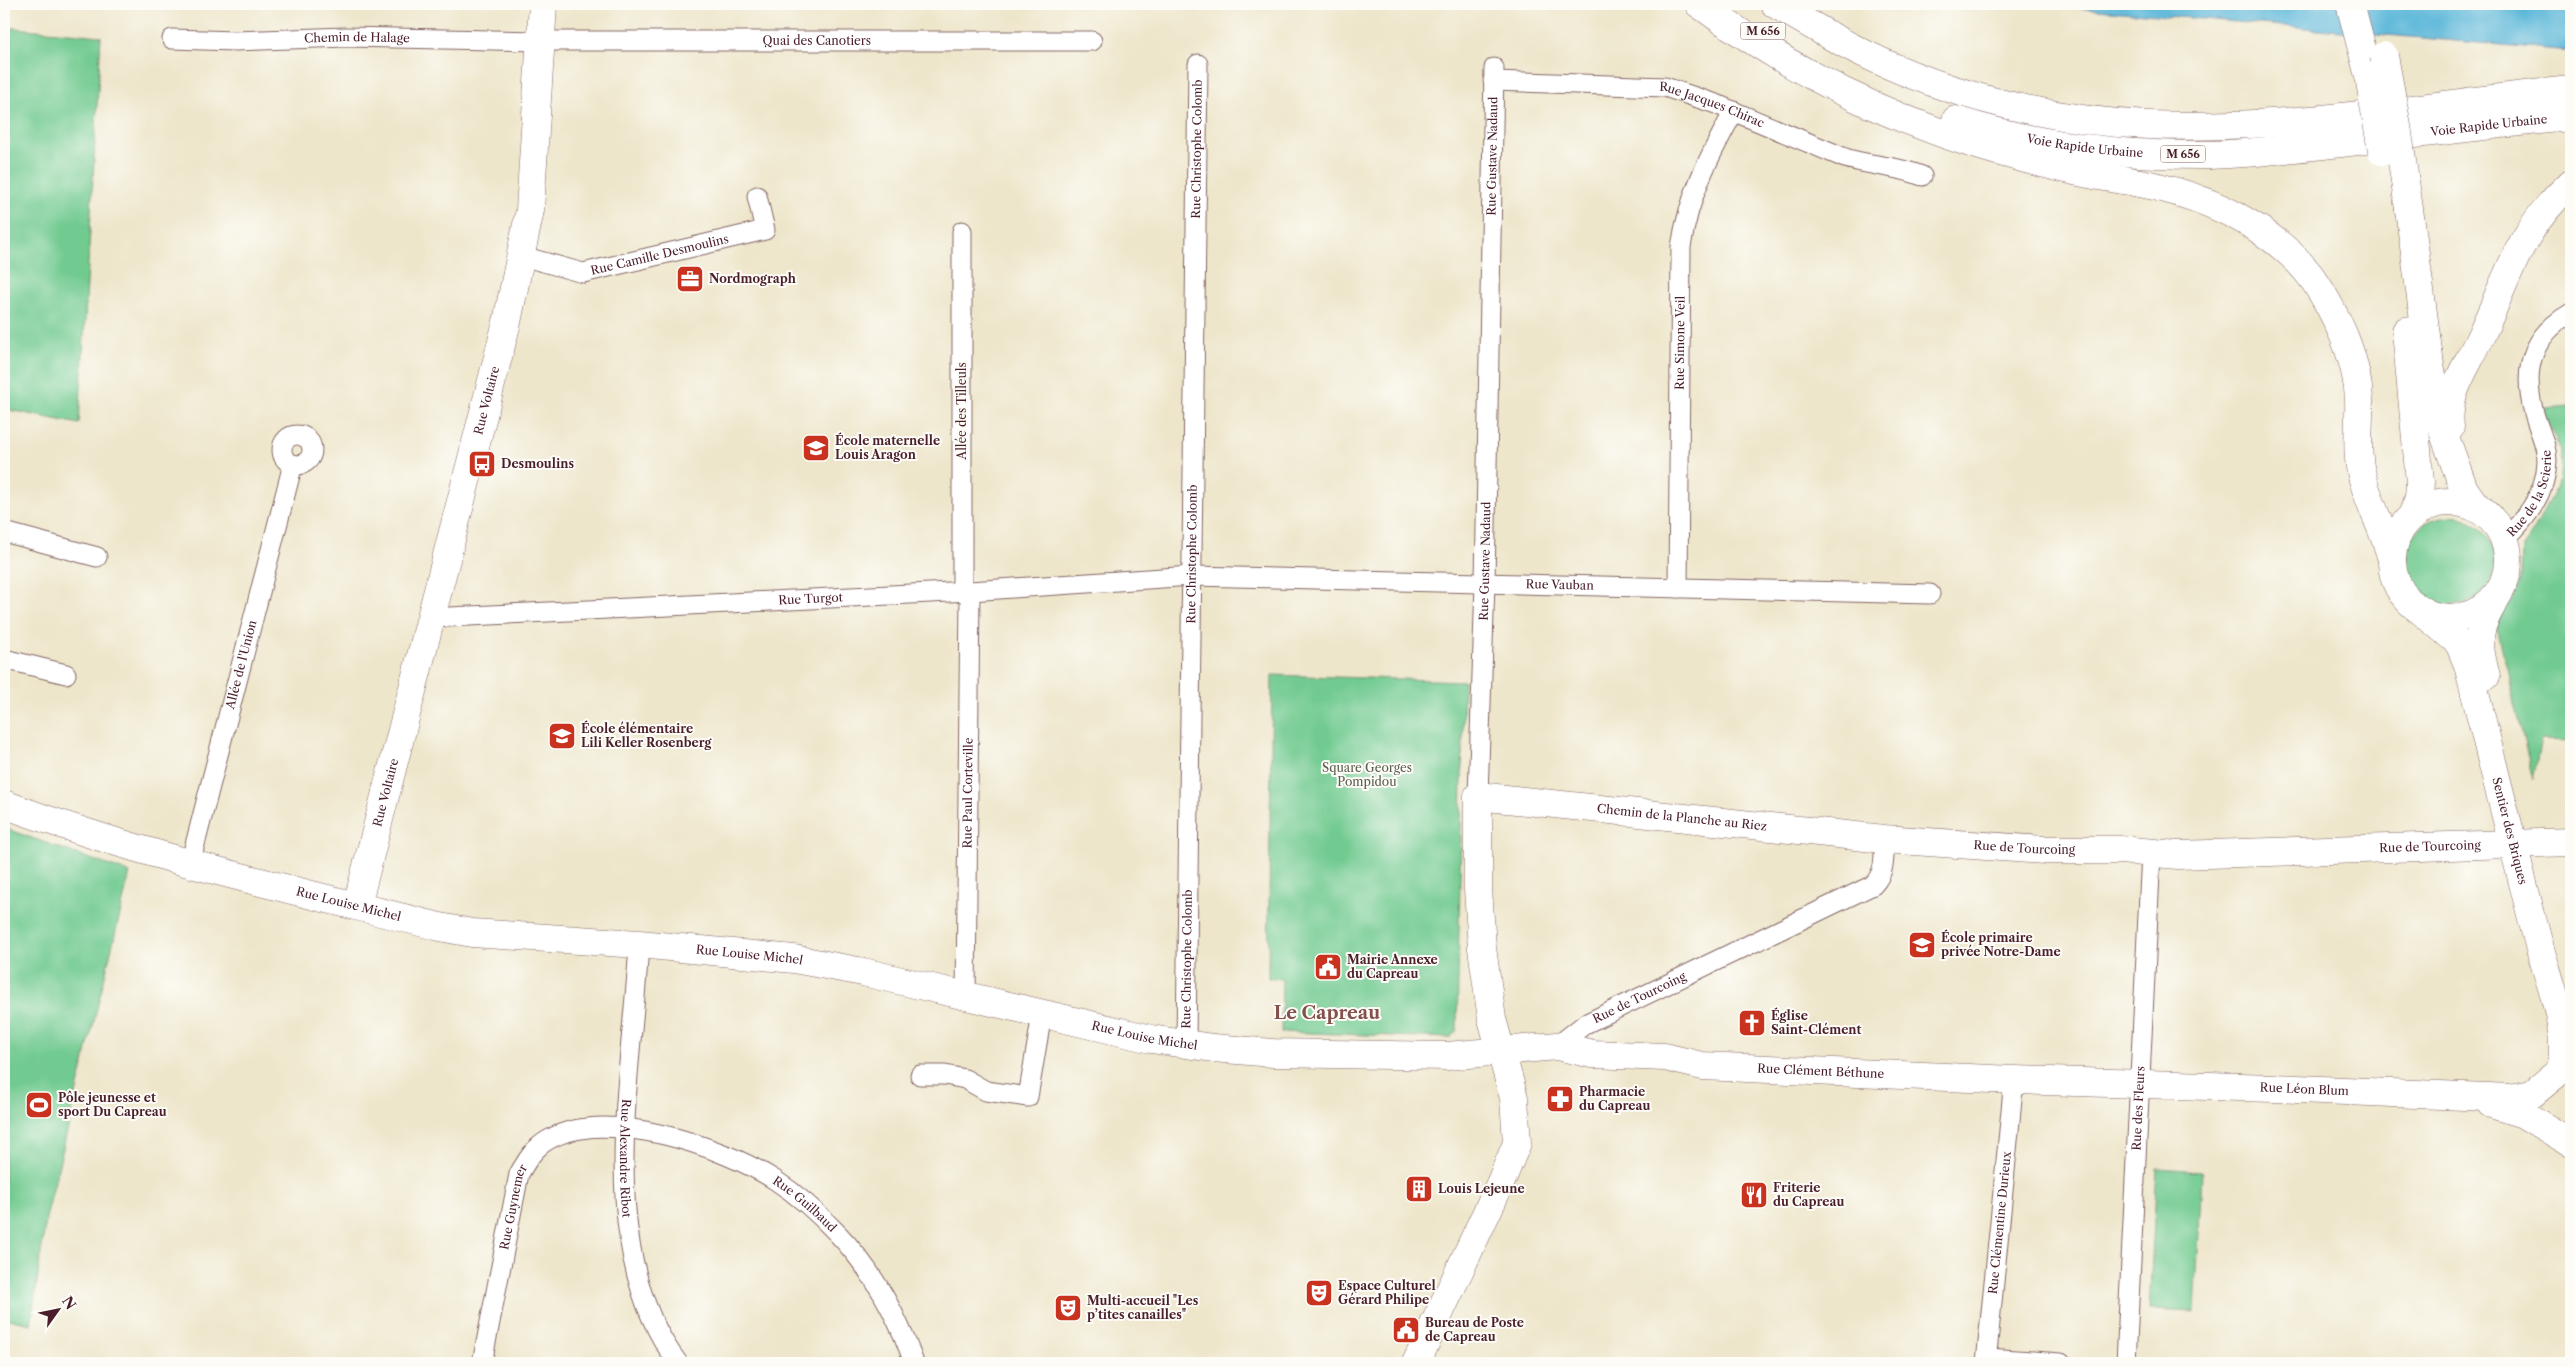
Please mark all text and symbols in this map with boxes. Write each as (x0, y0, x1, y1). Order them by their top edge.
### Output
road number: M 656 (1740, 22, 1786, 40)
street label: Chemin de Halage (304, 29, 410, 46)
street label: Quai des Canotiers (763, 33, 871, 48)
street label: Rue Christophe Colomb (1188, 79, 1205, 219)
street label: Rue Jacques Chirac (1659, 79, 1767, 130)
street label: Rue Gustave Nadaud (1483, 96, 1501, 216)
street label: Voie Rapide Urbaine (2429, 111, 2548, 139)
street label: Voie Rapide Urbaine (2025, 130, 2144, 160)
road number: M 656 (2160, 146, 2206, 162)
street label: Rue Camille Desmoulins (589, 231, 730, 278)
office icon: Nordmograph (675, 264, 705, 294)
place label: Nordmograph (709, 271, 797, 286)
street label: Rue Simone Veil (1672, 295, 1688, 390)
street label: Allée des Tilleuls (954, 362, 969, 461)
street label: Rue Voltaire (470, 364, 502, 436)
place label: École maternelle Louis Aragon (835, 432, 940, 462)
school or university icon: École maternelle Louis Aragon (801, 433, 831, 463)
bus stop icon: Desmoulins (467, 449, 497, 479)
street label: Rue de la Scierie (2504, 449, 2554, 540)
place label: Desmoulins (501, 456, 574, 471)
street label: Rue Christophe Colomb (1183, 484, 1200, 624)
street label: Rue Gustave Nadaud (1476, 501, 1493, 621)
street label: Rue Vauban (1526, 576, 1594, 593)
street label: Rue Turgot (778, 589, 844, 608)
street label: Allée de l'Union (222, 618, 260, 711)
place label: École élémentaire Lili Keller Rosenberg (581, 720, 712, 750)
school or university icon: École élémentaire Lili Keller Rosenberg (547, 721, 577, 751)
street label: Rue Paul Corteville (959, 737, 976, 849)
street label: Rue Voltaire (369, 756, 401, 828)
park label: Square Georges Pompidou (1322, 760, 1412, 789)
street label: Sentier des Briques (2489, 776, 2531, 886)
street label: Chemin de la Planche au Riez (1596, 801, 1768, 834)
street label: Rue de Tourcoing (1973, 837, 2076, 857)
street label: Rue de Tourcoing (2379, 837, 2482, 855)
street label: Rue Louise Michel (295, 883, 403, 924)
street label: Rue Christophe Colomb (1178, 889, 1195, 1029)
place label: École primaire privée Notre-Dame (1941, 929, 2061, 959)
school or university icon: École primaire privée Notre-Dame (1907, 930, 1937, 960)
street label: Rue Louise Michel (695, 942, 805, 968)
public building icon: Mairie Annexe du Capreau (1313, 952, 1343, 982)
place label: Mairie Annexe du Capreau (1347, 952, 1438, 981)
street label: Rue de Tourcoing (1590, 968, 1689, 1026)
district label: Le Capreau (1274, 1002, 1380, 1024)
place label: Église Saint-Clément (1771, 1007, 1862, 1037)
church icon: Église Saint-Clément (1737, 1008, 1767, 1038)
street label: Rue Louise Michel (1090, 1017, 1199, 1053)
street label: Rue Clément Béthune (1757, 1060, 1885, 1081)
street label: Rue des Fleurs (2128, 1066, 2148, 1151)
street label: Rue Léon Blum (2260, 1080, 2349, 1098)
pharmacy icon: Pharmacie du Capreau (1545, 1084, 1575, 1114)
place label: Pharmacie du Capreau (1579, 1084, 1650, 1113)
sports icon: Pôle jeunesse et sport Du Capreau (24, 1090, 54, 1120)
place label: Pôle jeunesse et sport Du Capreau (58, 1090, 167, 1119)
street label: Rue Alexandre Ribot (617, 1099, 635, 1219)
street label: Rue Clémentine Durieux (1985, 1150, 2014, 1295)
street label: Rue Guynemer (496, 1161, 530, 1251)
street label: Rue Guilbaud (770, 1173, 840, 1235)
building icon: Louis Lejeune (1404, 1174, 1434, 1204)
restaurant icon: Friterie du Capreau (1739, 1180, 1769, 1210)
place label: Friterie du Capreau (1773, 1180, 1844, 1209)
place label: Louis Lejeune (1438, 1181, 1525, 1196)
theatre icon: Espace Culturel Gérard Philipe (1304, 1278, 1334, 1308)
place label: Espace Culturel Gérard Philipe (1338, 1278, 1436, 1307)
north arrow (32, 1284, 82, 1334)
text: N (58, 1293, 80, 1313)
theatre icon: Multi-accueil "Les p’tites canailles" (1053, 1293, 1083, 1323)
place label: Multi-accueil "Les p’tites canailles" (1087, 1293, 1199, 1322)
public building icon: Bureau de Poste de Capreau (1391, 1315, 1421, 1345)
place label: Bureau de Poste de Capreau (1425, 1315, 1524, 1344)

